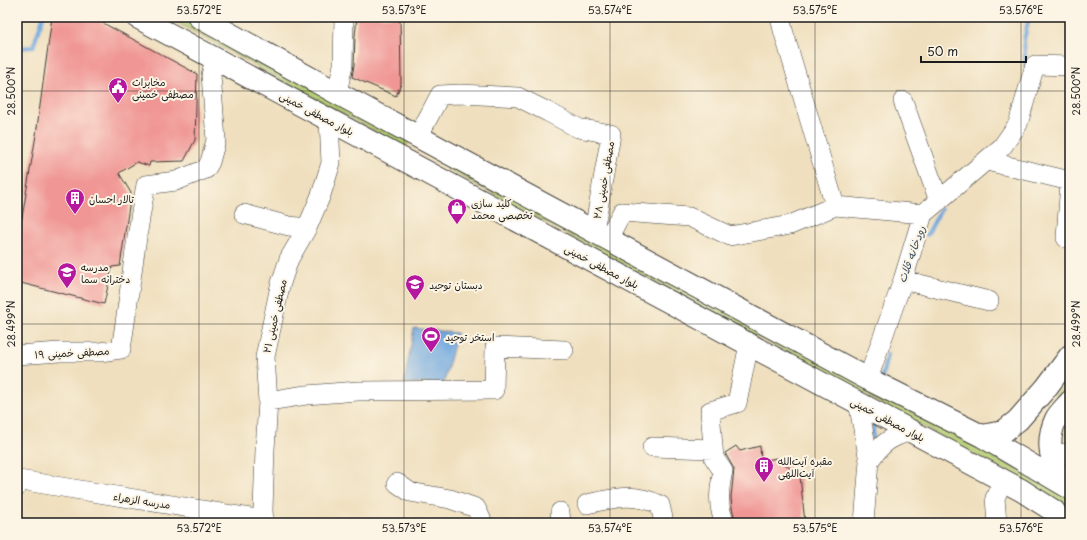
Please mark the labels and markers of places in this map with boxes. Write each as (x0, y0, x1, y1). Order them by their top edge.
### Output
place label: مخابرات مصطفی خمینی (132, 74, 194, 102)
public building icon: مخابرات مصطفی خمینی (107, 76, 129, 104)
building icon: تالار احسان (64, 187, 86, 215)
place label: تالار احسان (89, 191, 134, 206)
place label: کلید سازی تخصصی محمد (471, 195, 533, 223)
shop icon: کلید سازی تخصصی محمد (446, 197, 468, 225)
place label: مدرسه دخترانه سما (81, 259, 130, 286)
school or university icon: مدرسه دخترانه سما (56, 261, 78, 289)
school or university icon: دبستان توحید (404, 273, 426, 301)
place label: دبستان توحید (429, 277, 483, 292)
sports icon: استخر توحید (420, 325, 442, 353)
place label: استخر توحید (445, 329, 494, 344)
place label: مقبره آیت‌الله آیت‌اللهی (778, 453, 833, 481)
building icon: مقبره آیت‌الله آیت‌اللهی (753, 455, 775, 483)

